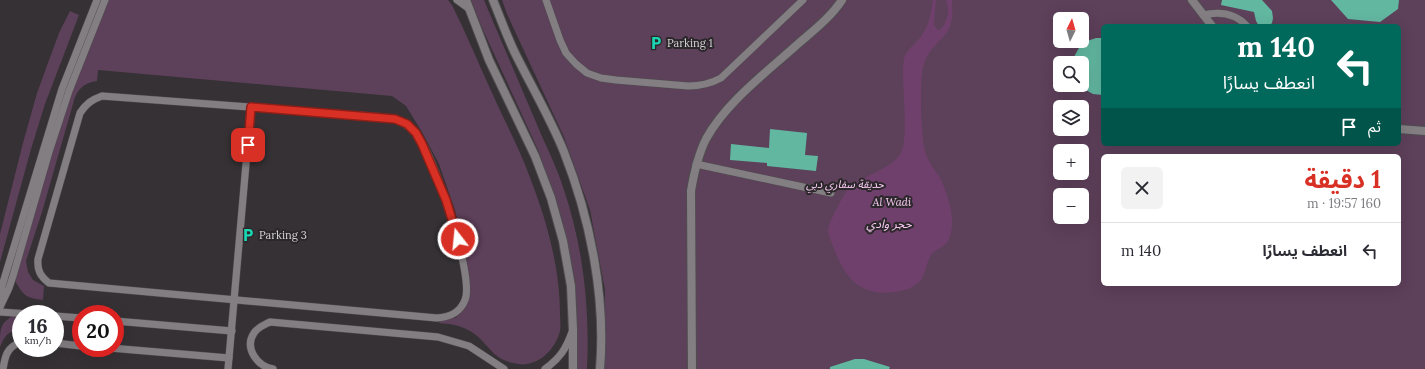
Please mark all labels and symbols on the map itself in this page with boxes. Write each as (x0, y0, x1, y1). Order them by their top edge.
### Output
north arrow (1053, 12, 1089, 48)
parking icon: Parking 1 (648, 35, 664, 51)
place label: Parking 1 (667, 36, 713, 50)
pin (231, 128, 265, 162)
park label: حديقة سفاري دبي (806, 177, 885, 194)
park label: Al Wadi (872, 195, 912, 209)
water label: حجر وادي (866, 216, 913, 233)
position arrow (437, 218, 479, 260)
parking icon: Parking 3 (240, 227, 256, 243)
place label: Parking 3 (259, 228, 307, 242)
speed limit sign: 20 (72, 305, 124, 357)

